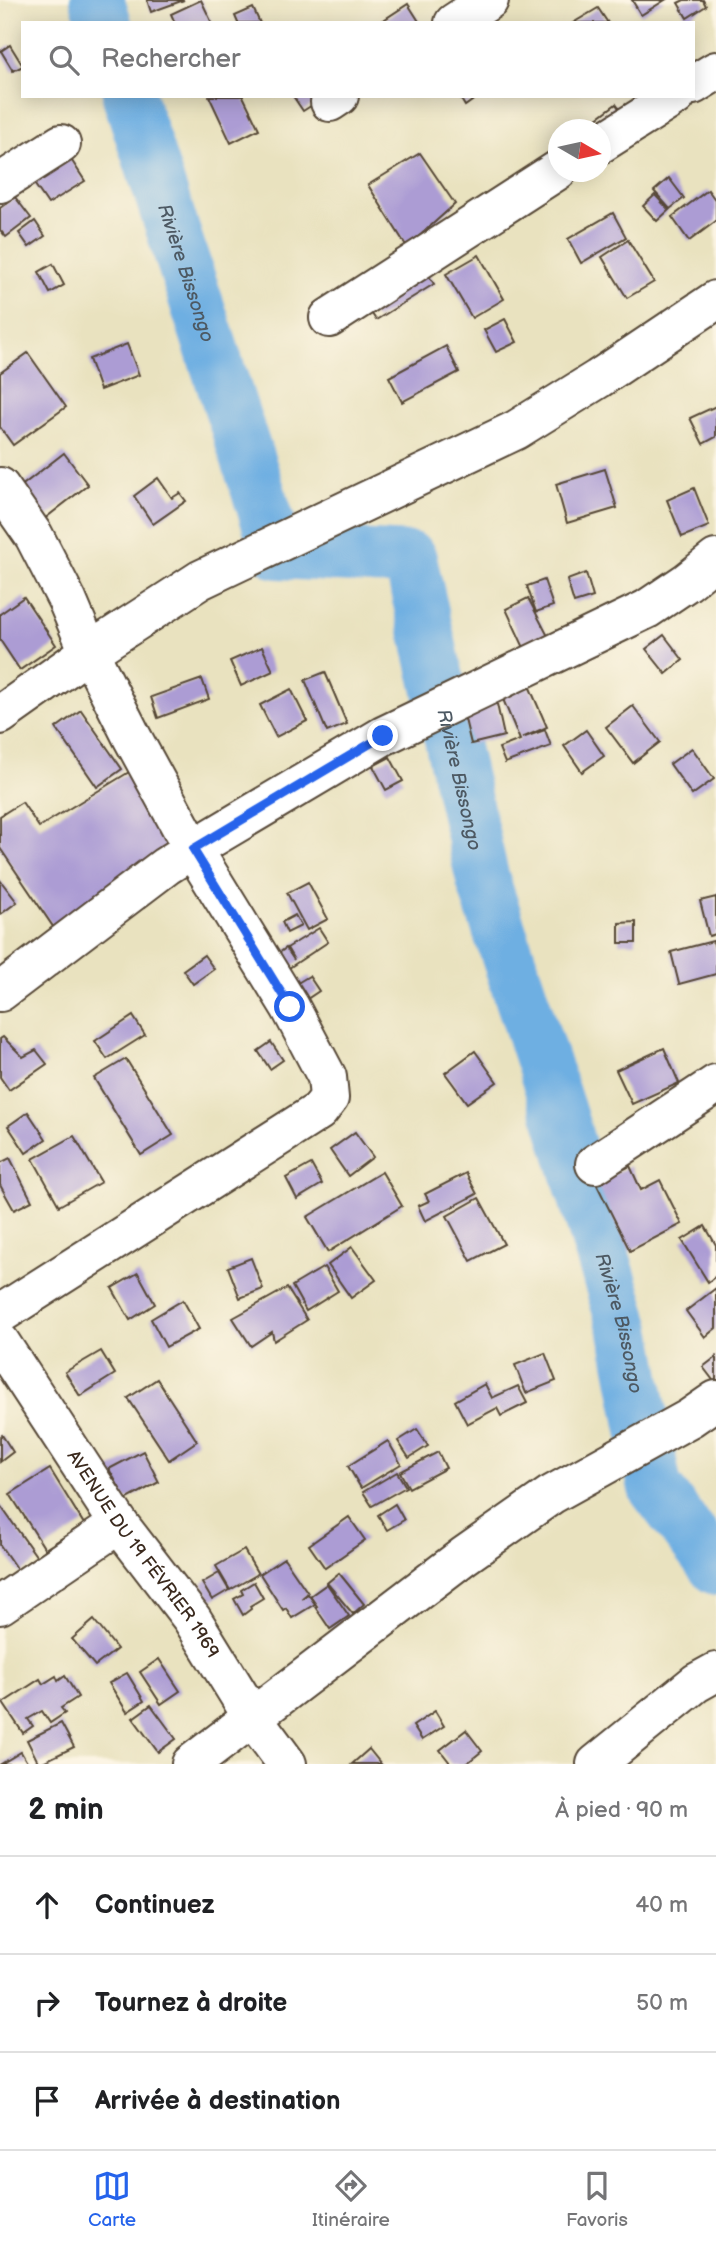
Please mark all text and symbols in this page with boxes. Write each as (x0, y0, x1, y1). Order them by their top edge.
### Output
search box (21, 21, 695, 98)
icon: search (45, 41, 83, 79)
text: Rechercher (101, 44, 240, 75)
north arrow (548, 119, 611, 182)
water label: Rivière Bissongo (152, 201, 219, 345)
water label: Rivière Bissongo (431, 707, 486, 853)
route end (367, 720, 398, 751)
route start (274, 991, 305, 1022)
water label: Rivière Bissongo (590, 1250, 647, 1395)
street label: AVENUE DU 19 FÉVRIER 1969 (63, 1446, 223, 1662)
text: 2 min (28, 1792, 104, 1828)
text: À pied · 90 m (555, 1796, 688, 1824)
icon: ahead (28, 1886, 66, 1924)
text: Continuez (95, 1890, 215, 1921)
text: 40 m (635, 1891, 688, 1919)
icon: right (28, 1984, 66, 2022)
text: Tournez à droite (95, 1988, 287, 2019)
text: 50 m (636, 1989, 688, 2017)
icon: arrive (28, 2082, 66, 2120)
text: Arrivée à destination (95, 2086, 341, 2117)
tab: Carte (88, 2167, 136, 2232)
tab: Itinéraire (312, 2167, 390, 2232)
tab: Favoris (566, 2167, 628, 2232)

